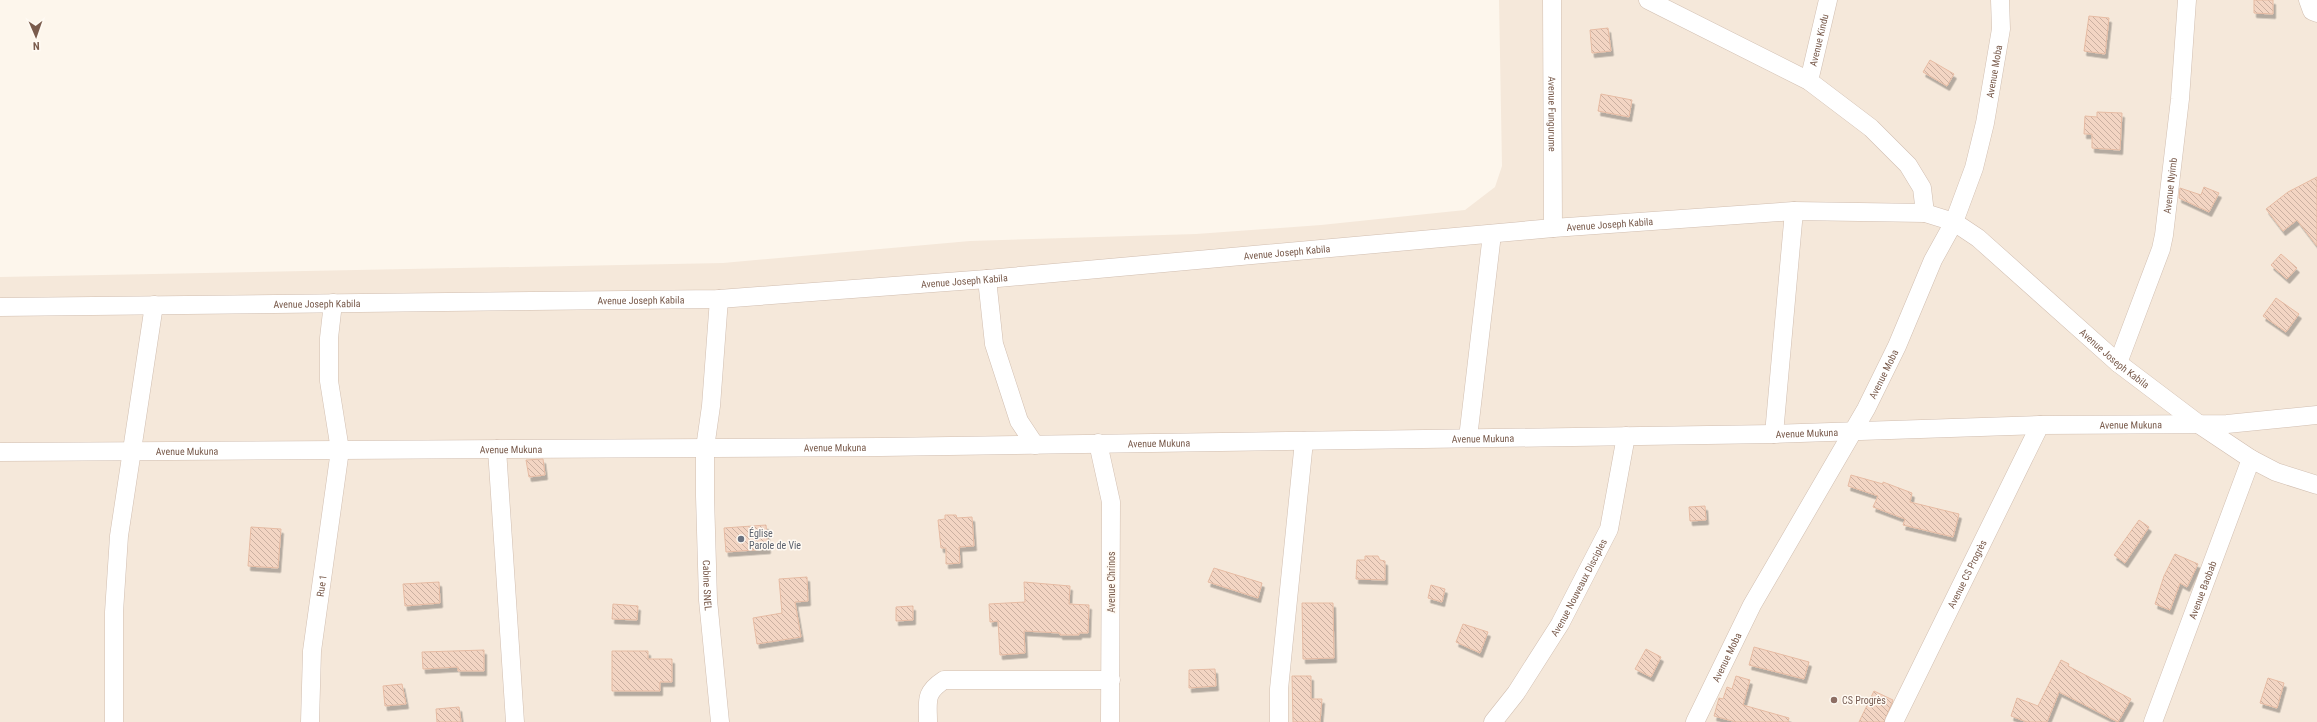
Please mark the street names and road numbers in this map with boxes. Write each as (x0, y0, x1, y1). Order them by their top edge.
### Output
street label: Avenue Kindu (1807, 13, 1830, 67)
street label: Avenue Moba (1984, 44, 2004, 99)
street label: Avenue Fungurume (1547, 76, 1558, 152)
street label: Avenue Nyimb (2161, 157, 2179, 214)
street label: Avenue Joseph Kabila (1566, 215, 1654, 233)
street label: Avenue Joseph Kabila (1243, 243, 1331, 261)
street label: Avenue Joseph Kabila (921, 272, 1008, 289)
street label: Avenue Joseph Kabila (597, 294, 685, 306)
street label: Avenue Joseph Kabila (273, 297, 361, 309)
street label: Avenue Joseph Kabila (2078, 326, 2152, 390)
street label: Avenue Moba (1867, 347, 1900, 400)
street label: Avenue Mukuna (2099, 419, 2162, 430)
street label: Avenue Mukuna (1775, 426, 1839, 439)
street label: Avenue Mukuna (1452, 432, 1514, 444)
street label: Avenue Mukuna (1128, 437, 1190, 449)
street label: Avenue Mukuna (804, 442, 866, 453)
street label: Avenue Mukuna (480, 443, 542, 455)
street label: Avenue Mukuna (156, 445, 218, 457)
street label: Avenue Nouveaux Disciples (1548, 536, 1609, 638)
street label: Avenue CS Progrès (1945, 537, 1988, 610)
street label: Avenue Chrinos (1106, 551, 1117, 613)
street label: Avenue Baobab (2186, 559, 2218, 620)
street label: Cabine SNEL (701, 560, 715, 611)
street label: Rue 1 (314, 574, 328, 597)
street label: Avenue Moba (1710, 631, 1743, 684)

